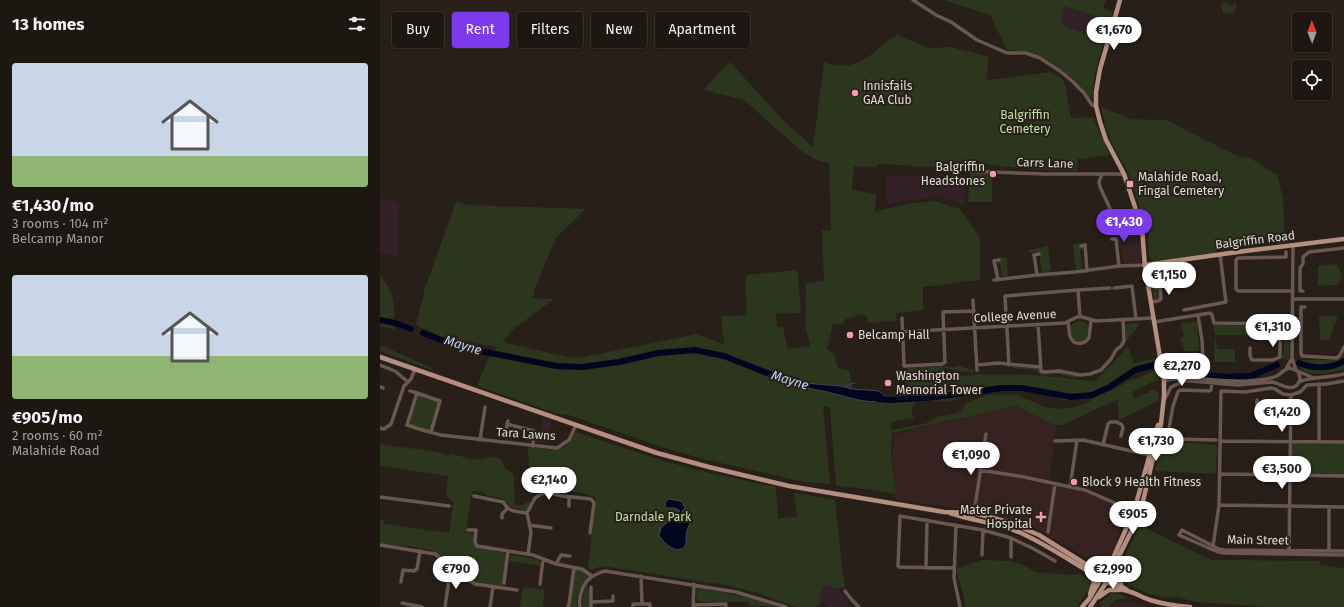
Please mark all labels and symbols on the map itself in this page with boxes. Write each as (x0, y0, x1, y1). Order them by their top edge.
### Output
north arrow (1292, 12, 1332, 52)
pin: €1,670 (1081, 17, 1147, 51)
place label: Innisfails GAA Club (863, 79, 913, 107)
marker: Innisfails GAA Club (850, 88, 860, 98)
park label: Balgriffin Cemetery (999, 108, 1051, 136)
street label: Carrs Lane (1016, 155, 1074, 171)
place label: Balgriffin Headstones (921, 160, 985, 188)
marker: Balgriffin Headstones (988, 169, 998, 179)
place label: Malahide Road, Fingal Cemetery (1138, 170, 1224, 198)
marker: Malahide Road, Fingal Cemetery (1125, 179, 1135, 189)
pin: €1,430 (1091, 209, 1157, 243)
street label: Balgriffin Road (1214, 228, 1296, 252)
pin: €1,150 (1136, 262, 1202, 296)
street label: College Avenue (973, 307, 1057, 325)
pin: €1,310 (1240, 314, 1306, 348)
place label: Belcamp Hall (858, 328, 930, 342)
marker: Belcamp Hall (845, 330, 855, 340)
water label: Mayne (443, 332, 484, 358)
pin: €2,270 (1149, 353, 1215, 387)
water label: Mayne (770, 367, 811, 393)
place label: Washington Memorial Tower (896, 369, 983, 397)
marker: Washington Memorial Tower (883, 378, 893, 388)
pin: €1,420 (1249, 399, 1315, 433)
street label: Tara Lawns (496, 425, 557, 443)
pin: €1,730 (1123, 428, 1189, 462)
pin: €1,090 (938, 442, 1004, 476)
pin: €3,500 (1249, 456, 1315, 490)
pin: €2,140 (516, 467, 582, 501)
place label: Block 9 Health Fitness (1082, 475, 1202, 489)
marker: Block 9 Health Fitness (1069, 477, 1079, 487)
pin: €905 (1109, 501, 1157, 535)
place label: Mater Private Hospital (960, 503, 1032, 531)
park label: Darndale Park (615, 510, 692, 524)
marker: Mater Private Hospital (1035, 511, 1047, 523)
street label: Main Street (1227, 532, 1290, 548)
pin: €790 (432, 556, 480, 590)
pin: €2,990 (1080, 556, 1146, 590)

